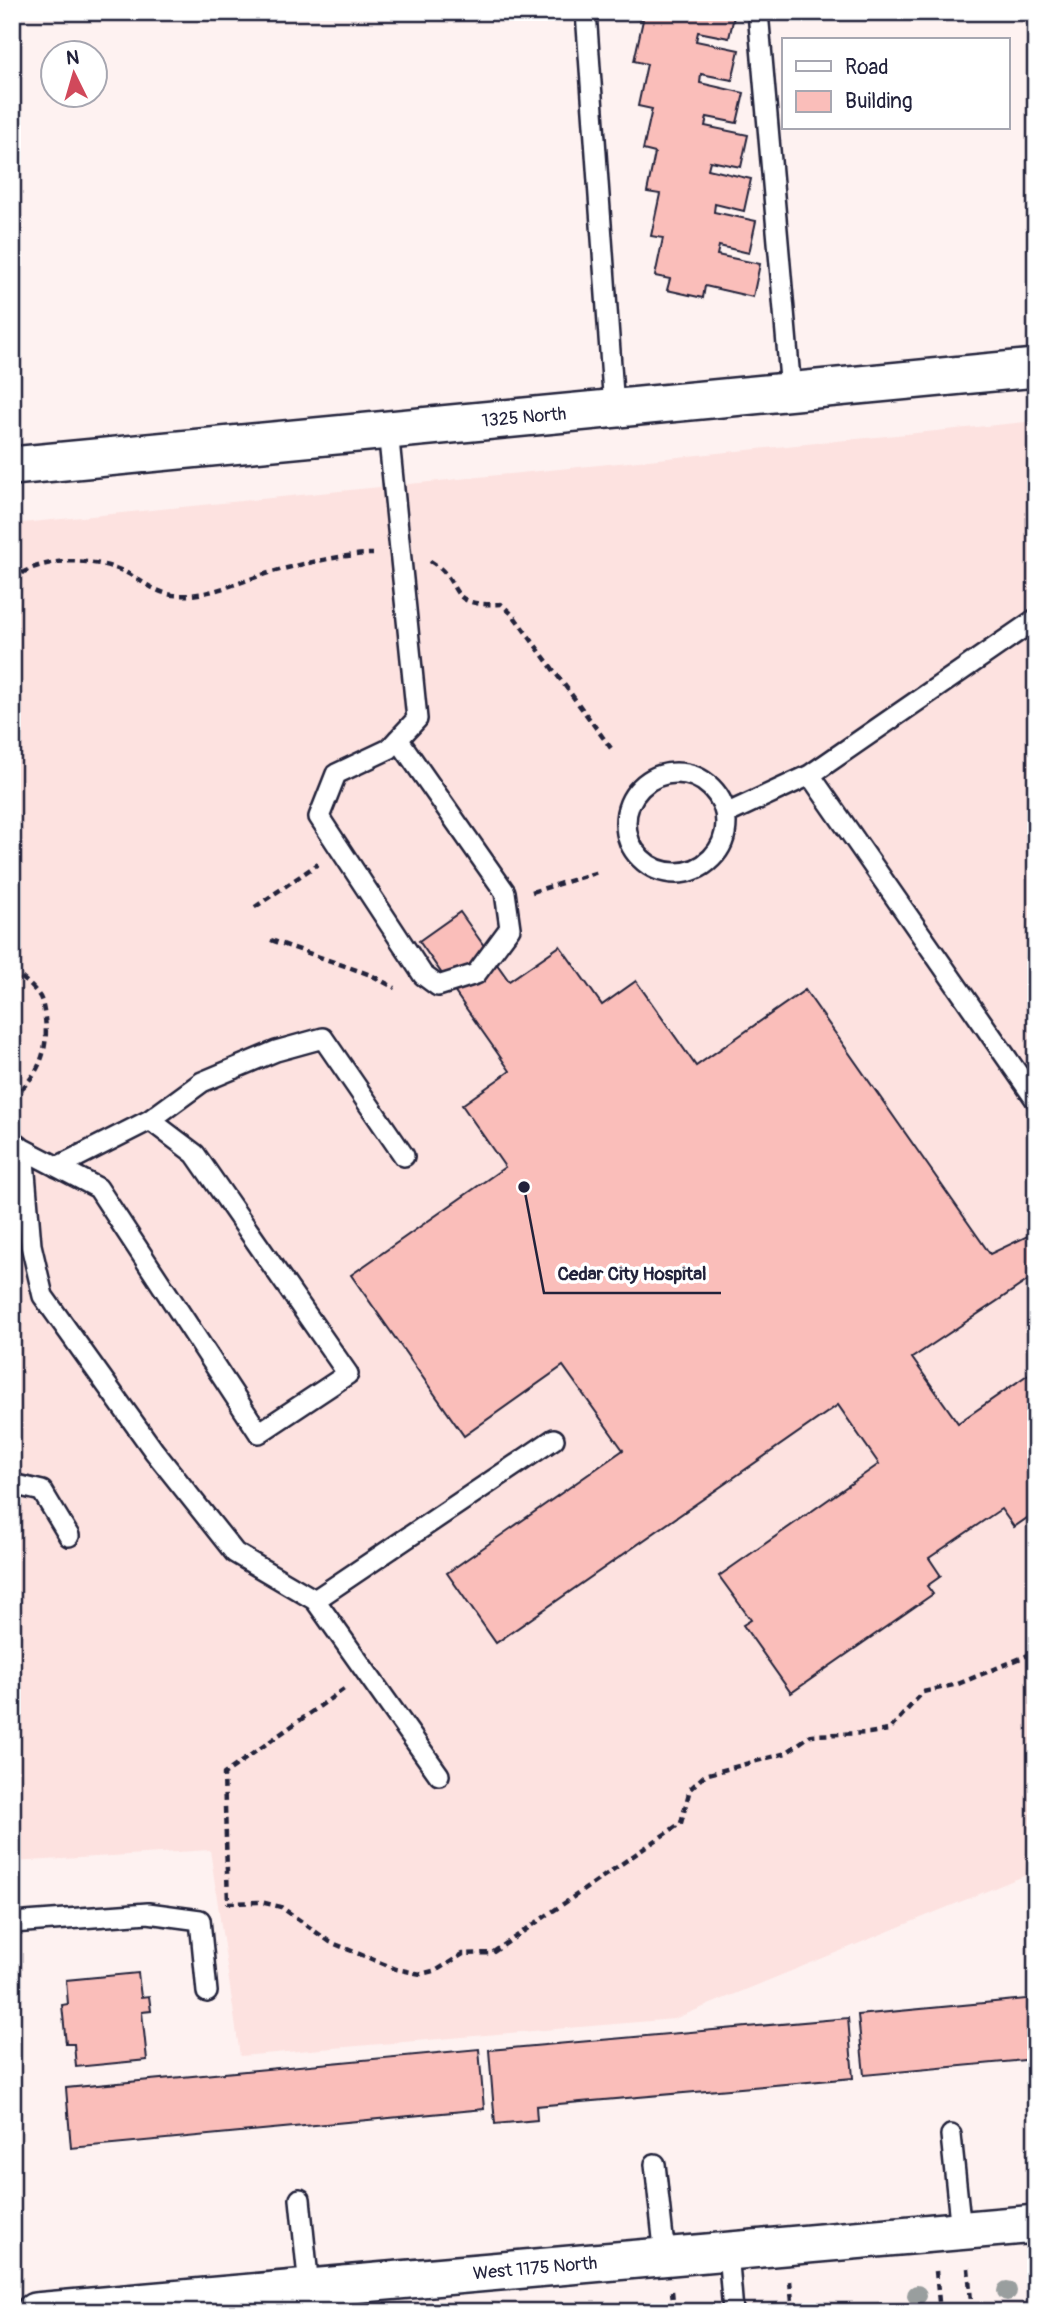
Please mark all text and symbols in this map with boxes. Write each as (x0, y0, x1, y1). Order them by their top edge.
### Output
north arrow (38, 38, 108, 108)
legend (782, 38, 1010, 130)
text: N (65, 46, 80, 71)
text: Road (845, 54, 889, 81)
text: Building (845, 88, 912, 115)
street label: 1325 North (481, 402, 567, 433)
callout: Cedar City Hospital (544, 1253, 721, 1293)
text: Cedar City Hospital (557, 1262, 707, 1286)
street label: West 1175 North (472, 2252, 598, 2285)

